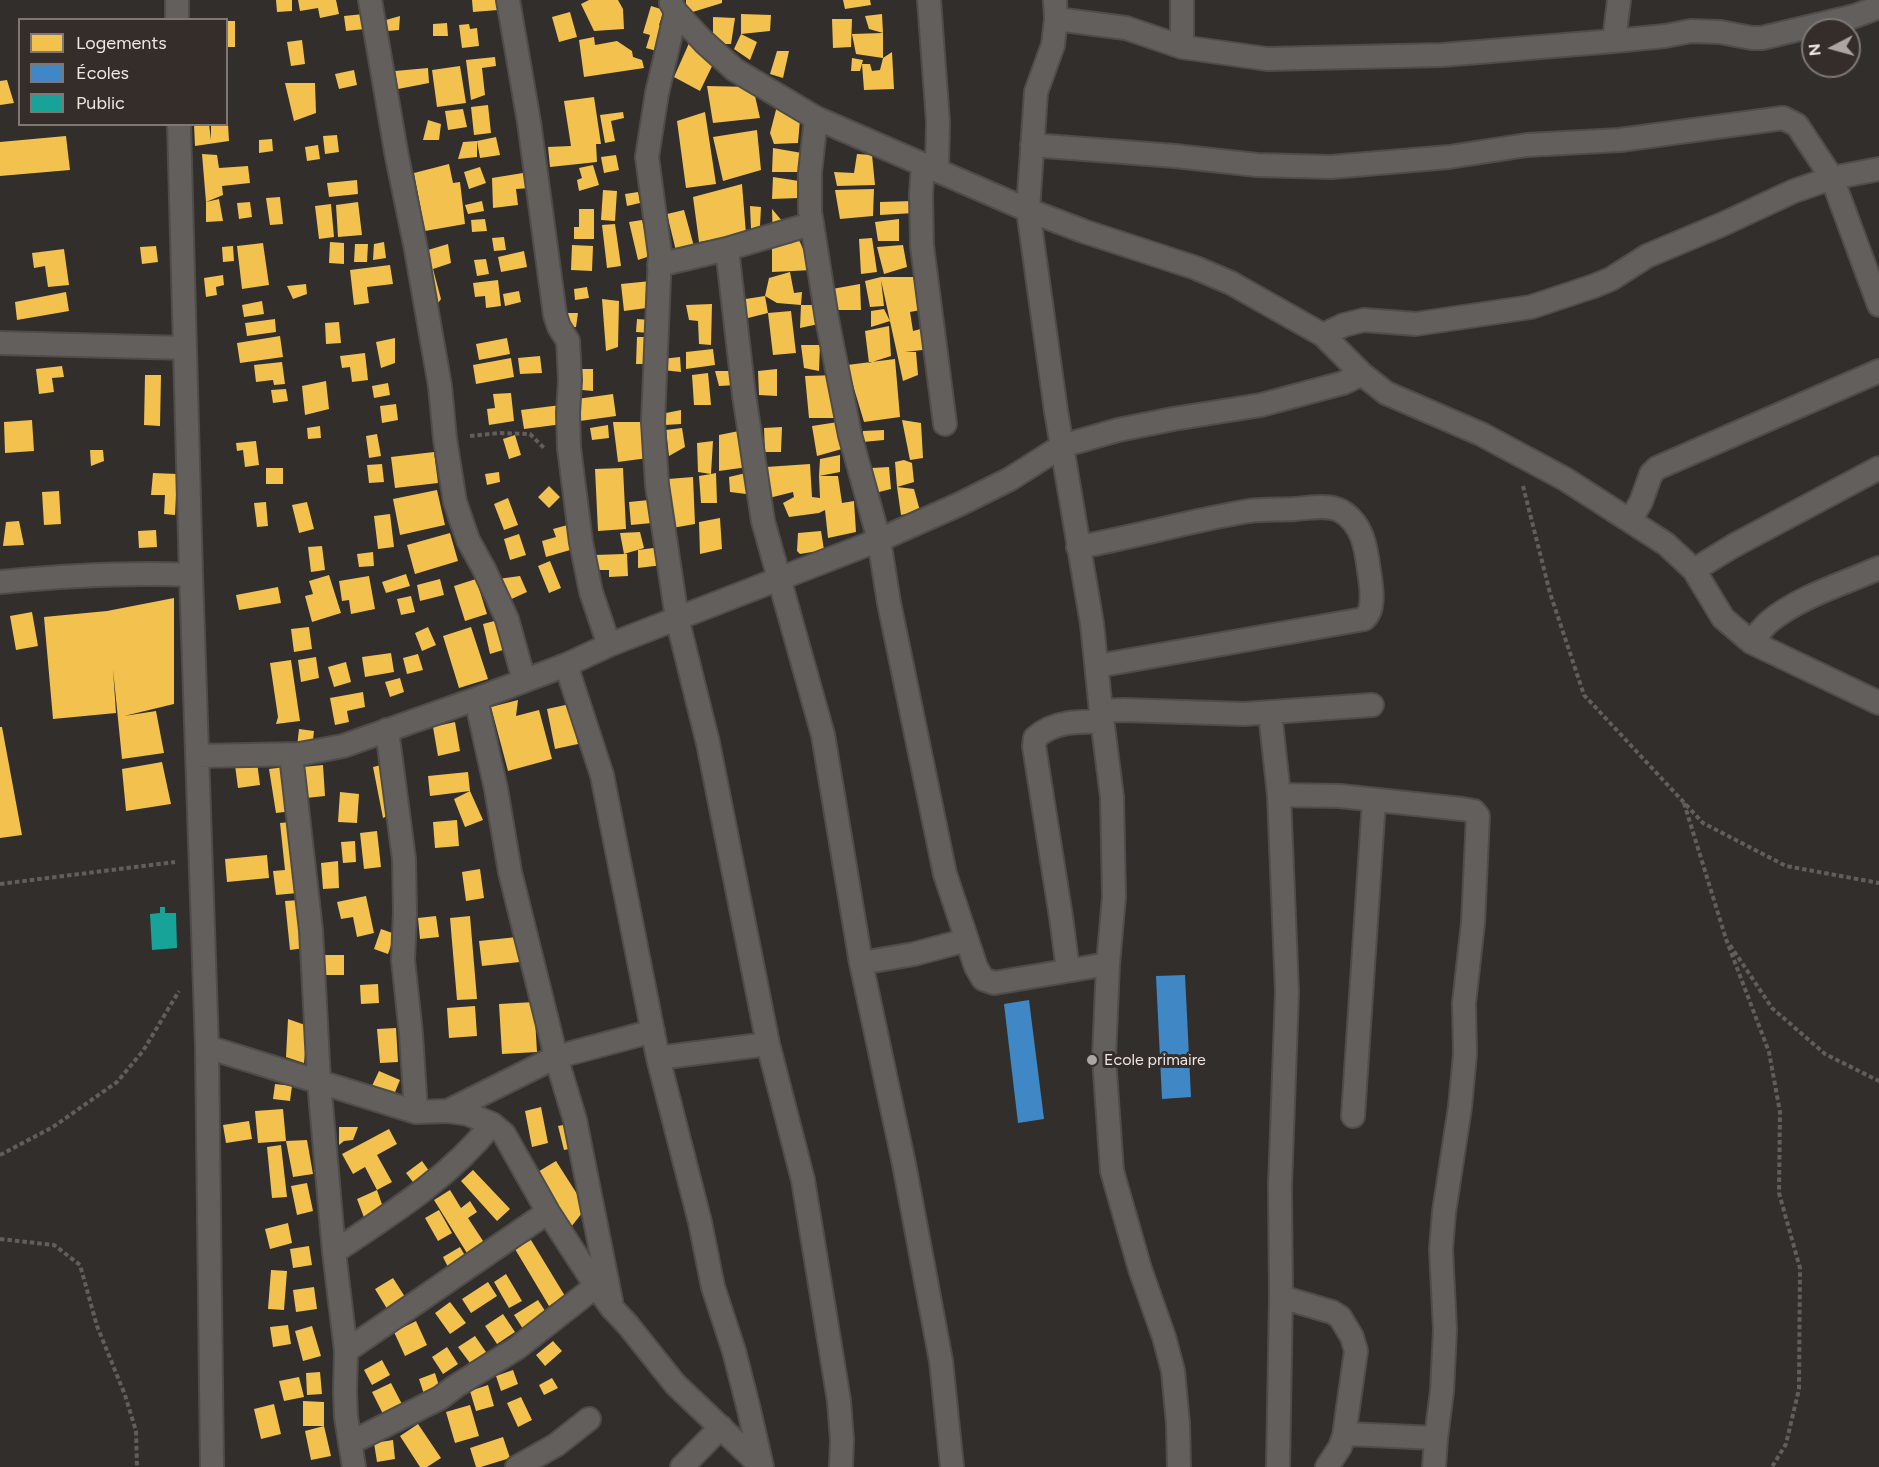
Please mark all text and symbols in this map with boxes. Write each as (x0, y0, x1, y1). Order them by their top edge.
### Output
legend (18, 18, 228, 126)
north arrow (1801, 18, 1861, 78)
text: Logements (76, 32, 167, 54)
text: N (1804, 43, 1825, 57)
text: Écoles (76, 62, 129, 84)
text: Public (76, 92, 125, 114)
place label: Ecole primaire (1104, 1050, 1206, 1070)
marker: Ecole primaire (1085, 1053, 1099, 1067)

